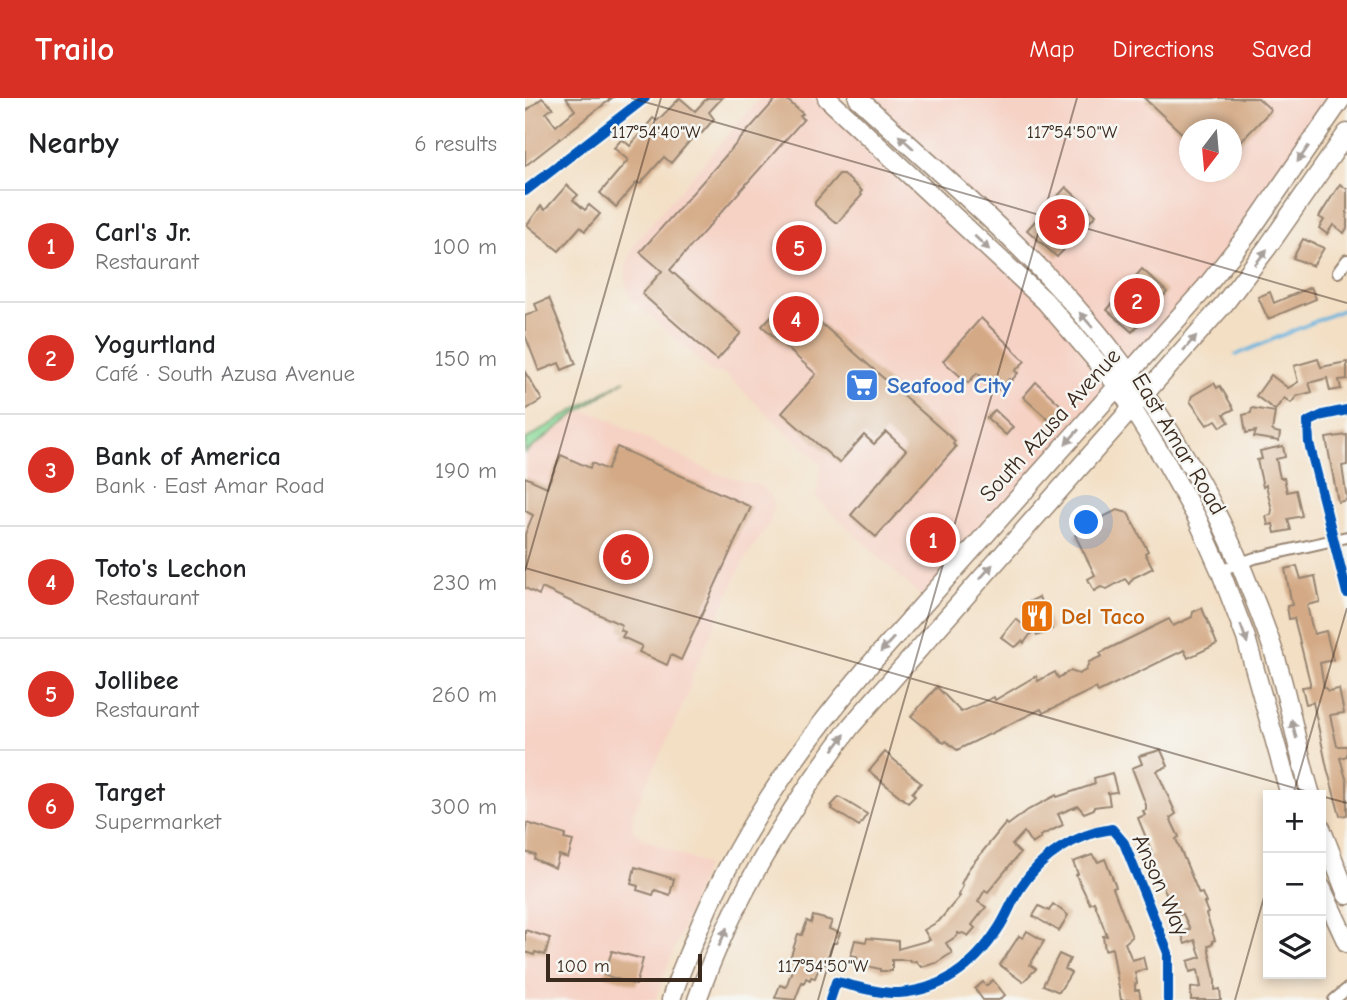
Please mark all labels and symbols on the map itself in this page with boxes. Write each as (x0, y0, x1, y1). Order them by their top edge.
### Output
north arrow (1179, 119, 1242, 182)
text: 117°54'40"W (611, 122, 701, 143)
text: 117°54'50"W (1027, 122, 1118, 143)
one-way arrow (897, 134, 915, 150)
one-way arrow (1296, 145, 1310, 163)
pin: 3 (1039, 196, 1085, 248)
pin: 5 (776, 222, 822, 274)
one-way arrow (973, 234, 990, 250)
one-way arrow (1253, 248, 1268, 266)
pin: 2 (1114, 275, 1160, 327)
pin: 4 (773, 293, 819, 345)
one-way arrow (1078, 311, 1094, 329)
one-way arrow (1182, 334, 1197, 351)
street label: South Azusa Avenue (974, 343, 1126, 507)
supermarket icon: Seafood City (843, 366, 881, 404)
street label: East Amar Road (1126, 368, 1232, 520)
place label: Seafood City (887, 372, 1011, 399)
one-way arrow (1064, 428, 1080, 446)
your location (1069, 505, 1103, 539)
pin: 1 (910, 514, 956, 566)
pin: 6 (603, 531, 649, 583)
one-way arrow (978, 564, 994, 581)
restaurant icon: Del Taco (1018, 597, 1056, 635)
place label: Del Taco (1061, 603, 1145, 630)
one-way arrow (1239, 623, 1250, 644)
one-way arrow (879, 636, 895, 654)
one-way arrow (1288, 718, 1299, 740)
one-way arrow (832, 733, 846, 751)
street label: Anson Way (1127, 830, 1196, 941)
one-way arrow (717, 927, 729, 947)
scale bar (546, 951, 702, 983)
text: 117°54'50"W (778, 956, 869, 977)

